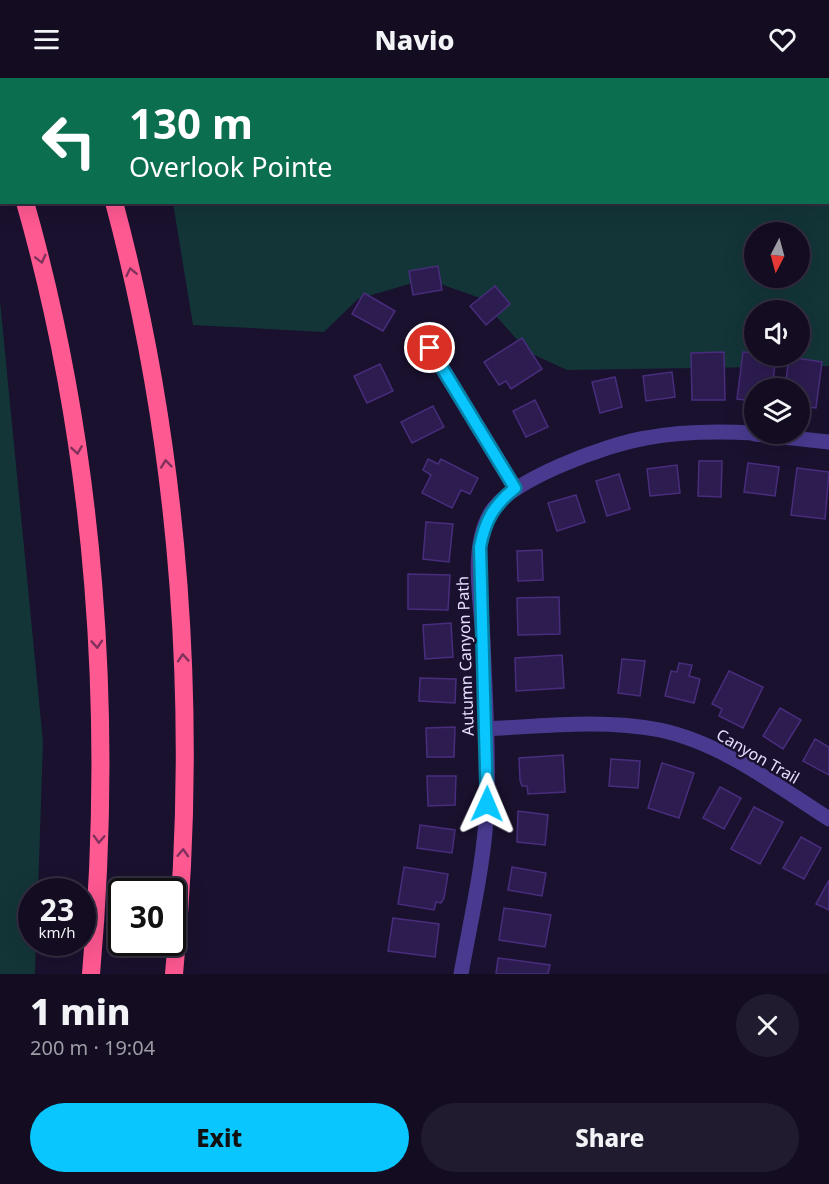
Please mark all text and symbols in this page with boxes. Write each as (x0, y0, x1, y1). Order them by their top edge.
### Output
text: Navio (374, 21, 455, 58)
icon: menu (30, 23, 63, 56)
icon: heart (766, 23, 799, 56)
text: 130 m (129, 94, 253, 151)
icon: left (30, 102, 108, 180)
text: Overlook Pointe (129, 148, 333, 185)
north arrow (744, 222, 810, 288)
map controls (744, 222, 810, 444)
one-way arrow (34, 253, 46, 264)
one-way arrow (125, 267, 138, 277)
button: sound (744, 300, 810, 366)
pin (404, 322, 455, 373)
icon: arrive (413, 331, 446, 364)
button: layers (744, 378, 810, 444)
one-way arrow (71, 446, 83, 455)
one-way arrow (160, 459, 173, 468)
street label: Autumn Canyon Path (451, 576, 479, 736)
one-way arrow (90, 640, 103, 649)
one-way arrow (176, 653, 189, 662)
street label: Canyon Trail (712, 723, 804, 789)
position arrow (455, 772, 519, 836)
one-way arrow (93, 835, 105, 844)
one-way arrow (176, 848, 189, 857)
speed limit sign: 30 (108, 878, 186, 956)
text: 23 (40, 889, 74, 930)
text: km/h (39, 922, 75, 942)
text: 1 min (30, 987, 131, 1036)
button: close (736, 994, 799, 1057)
text: 200 m · 19:04 (30, 1034, 155, 1061)
button: Exit (30, 1103, 409, 1172)
button: Share (421, 1103, 799, 1172)

